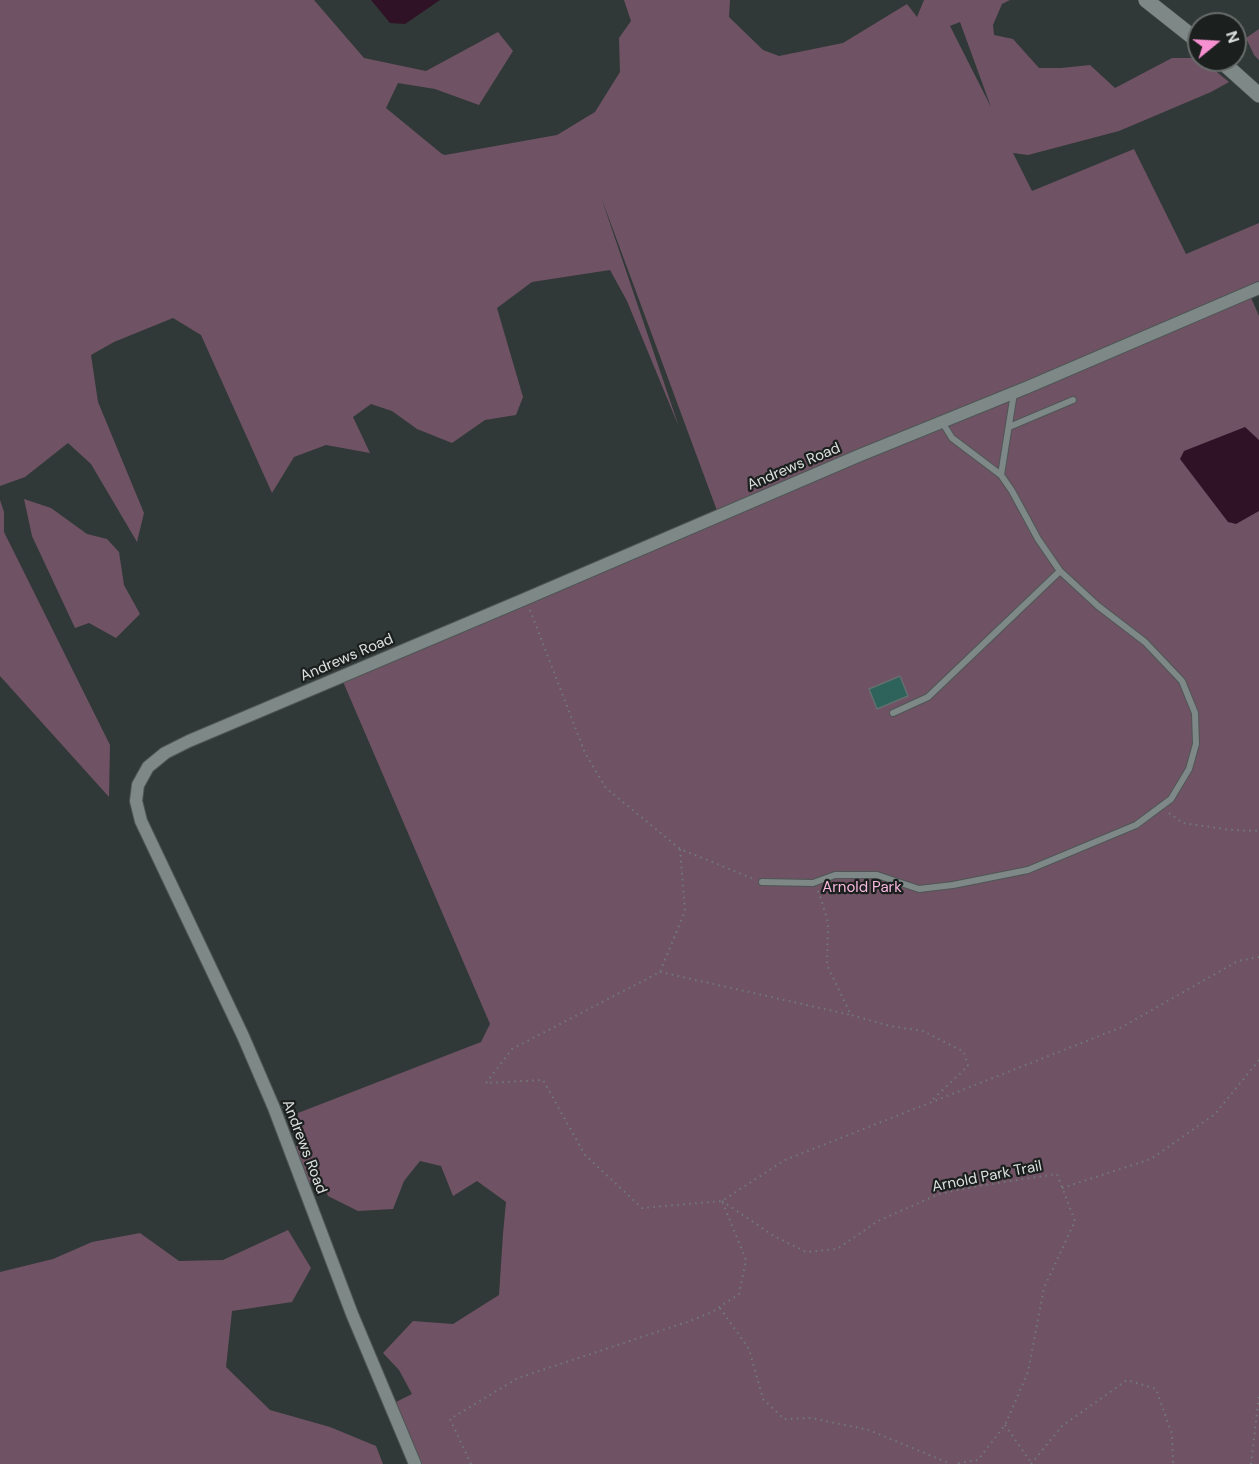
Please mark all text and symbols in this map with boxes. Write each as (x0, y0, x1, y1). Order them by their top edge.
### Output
north arrow (1187, 12, 1247, 72)
text: N (1221, 28, 1244, 46)
street label: Andrews Road (745, 439, 843, 495)
street label: Andrews Road (298, 630, 396, 686)
park label: Arnold Park (822, 879, 902, 897)
street label: Andrews Road (278, 1097, 330, 1197)
street label: Arnold Park Trail (931, 1158, 1043, 1196)

